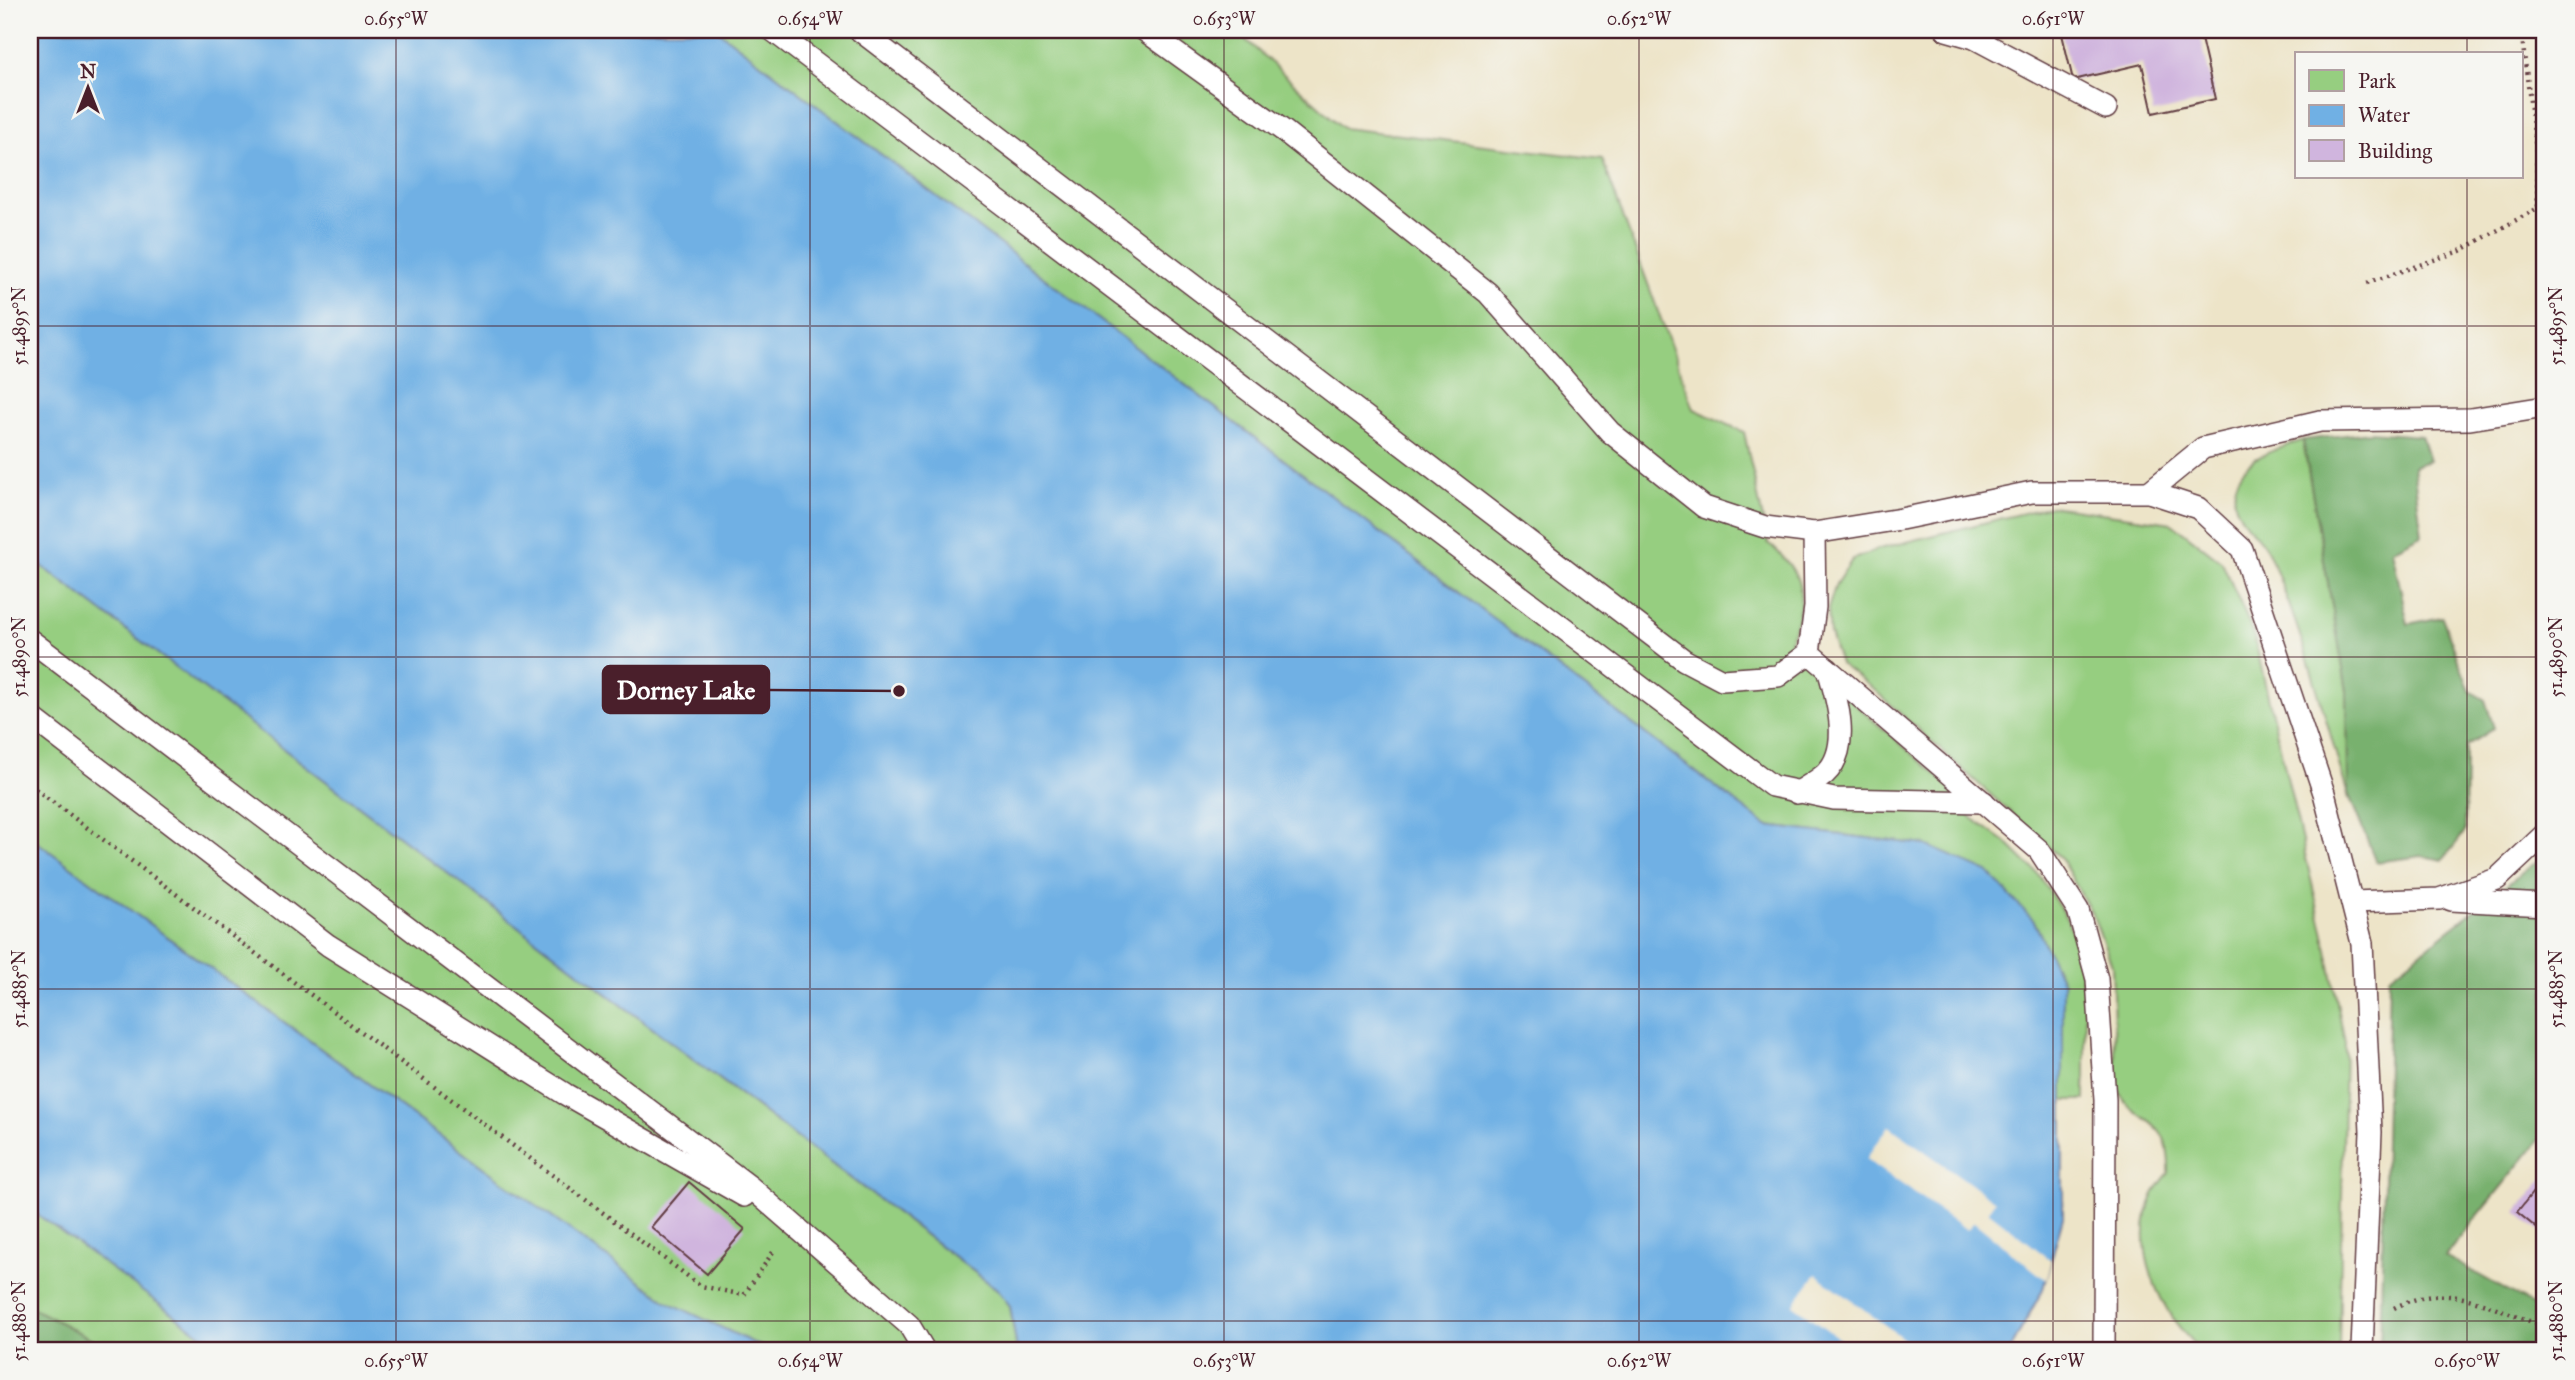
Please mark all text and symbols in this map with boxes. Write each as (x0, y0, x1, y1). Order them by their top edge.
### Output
text: 0.655°W (364, 8, 429, 30)
text: 0.654°W (778, 8, 843, 30)
text: 0.653°W (1193, 8, 1256, 30)
text: 0.652°W (1607, 8, 1672, 30)
text: 0.651°W (2022, 8, 2085, 30)
north arrow (52, 52, 122, 122)
legend (2295, 52, 2522, 178)
text: N (80, 60, 96, 83)
text: Park (2358, 68, 2396, 94)
text: Water (2358, 102, 2410, 128)
text: Building (2358, 138, 2432, 164)
text: 51.4895°N (8, 287, 30, 365)
text: 51.4895°N (2545, 287, 2567, 365)
text: 51.4890°N (8, 617, 30, 697)
text: 51.4890°N (2545, 617, 2567, 697)
callout: Dorney Lake (603, 666, 769, 713)
text: Dorney Lake (617, 674, 756, 706)
text: 51.4885°N (8, 950, 30, 1028)
text: 51.4885°N (2545, 950, 2567, 1028)
text: 51.4880°N (8, 1281, 30, 1361)
text: 51.4880°N (2545, 1281, 2567, 1361)
text: 0.655°W (364, 1350, 429, 1372)
text: 0.654°W (778, 1350, 843, 1372)
text: 0.653°W (1193, 1350, 1256, 1372)
text: 0.652°W (1607, 1350, 1672, 1372)
text: 0.651°W (2022, 1350, 2085, 1372)
text: 0.650°W (2434, 1350, 2501, 1372)

